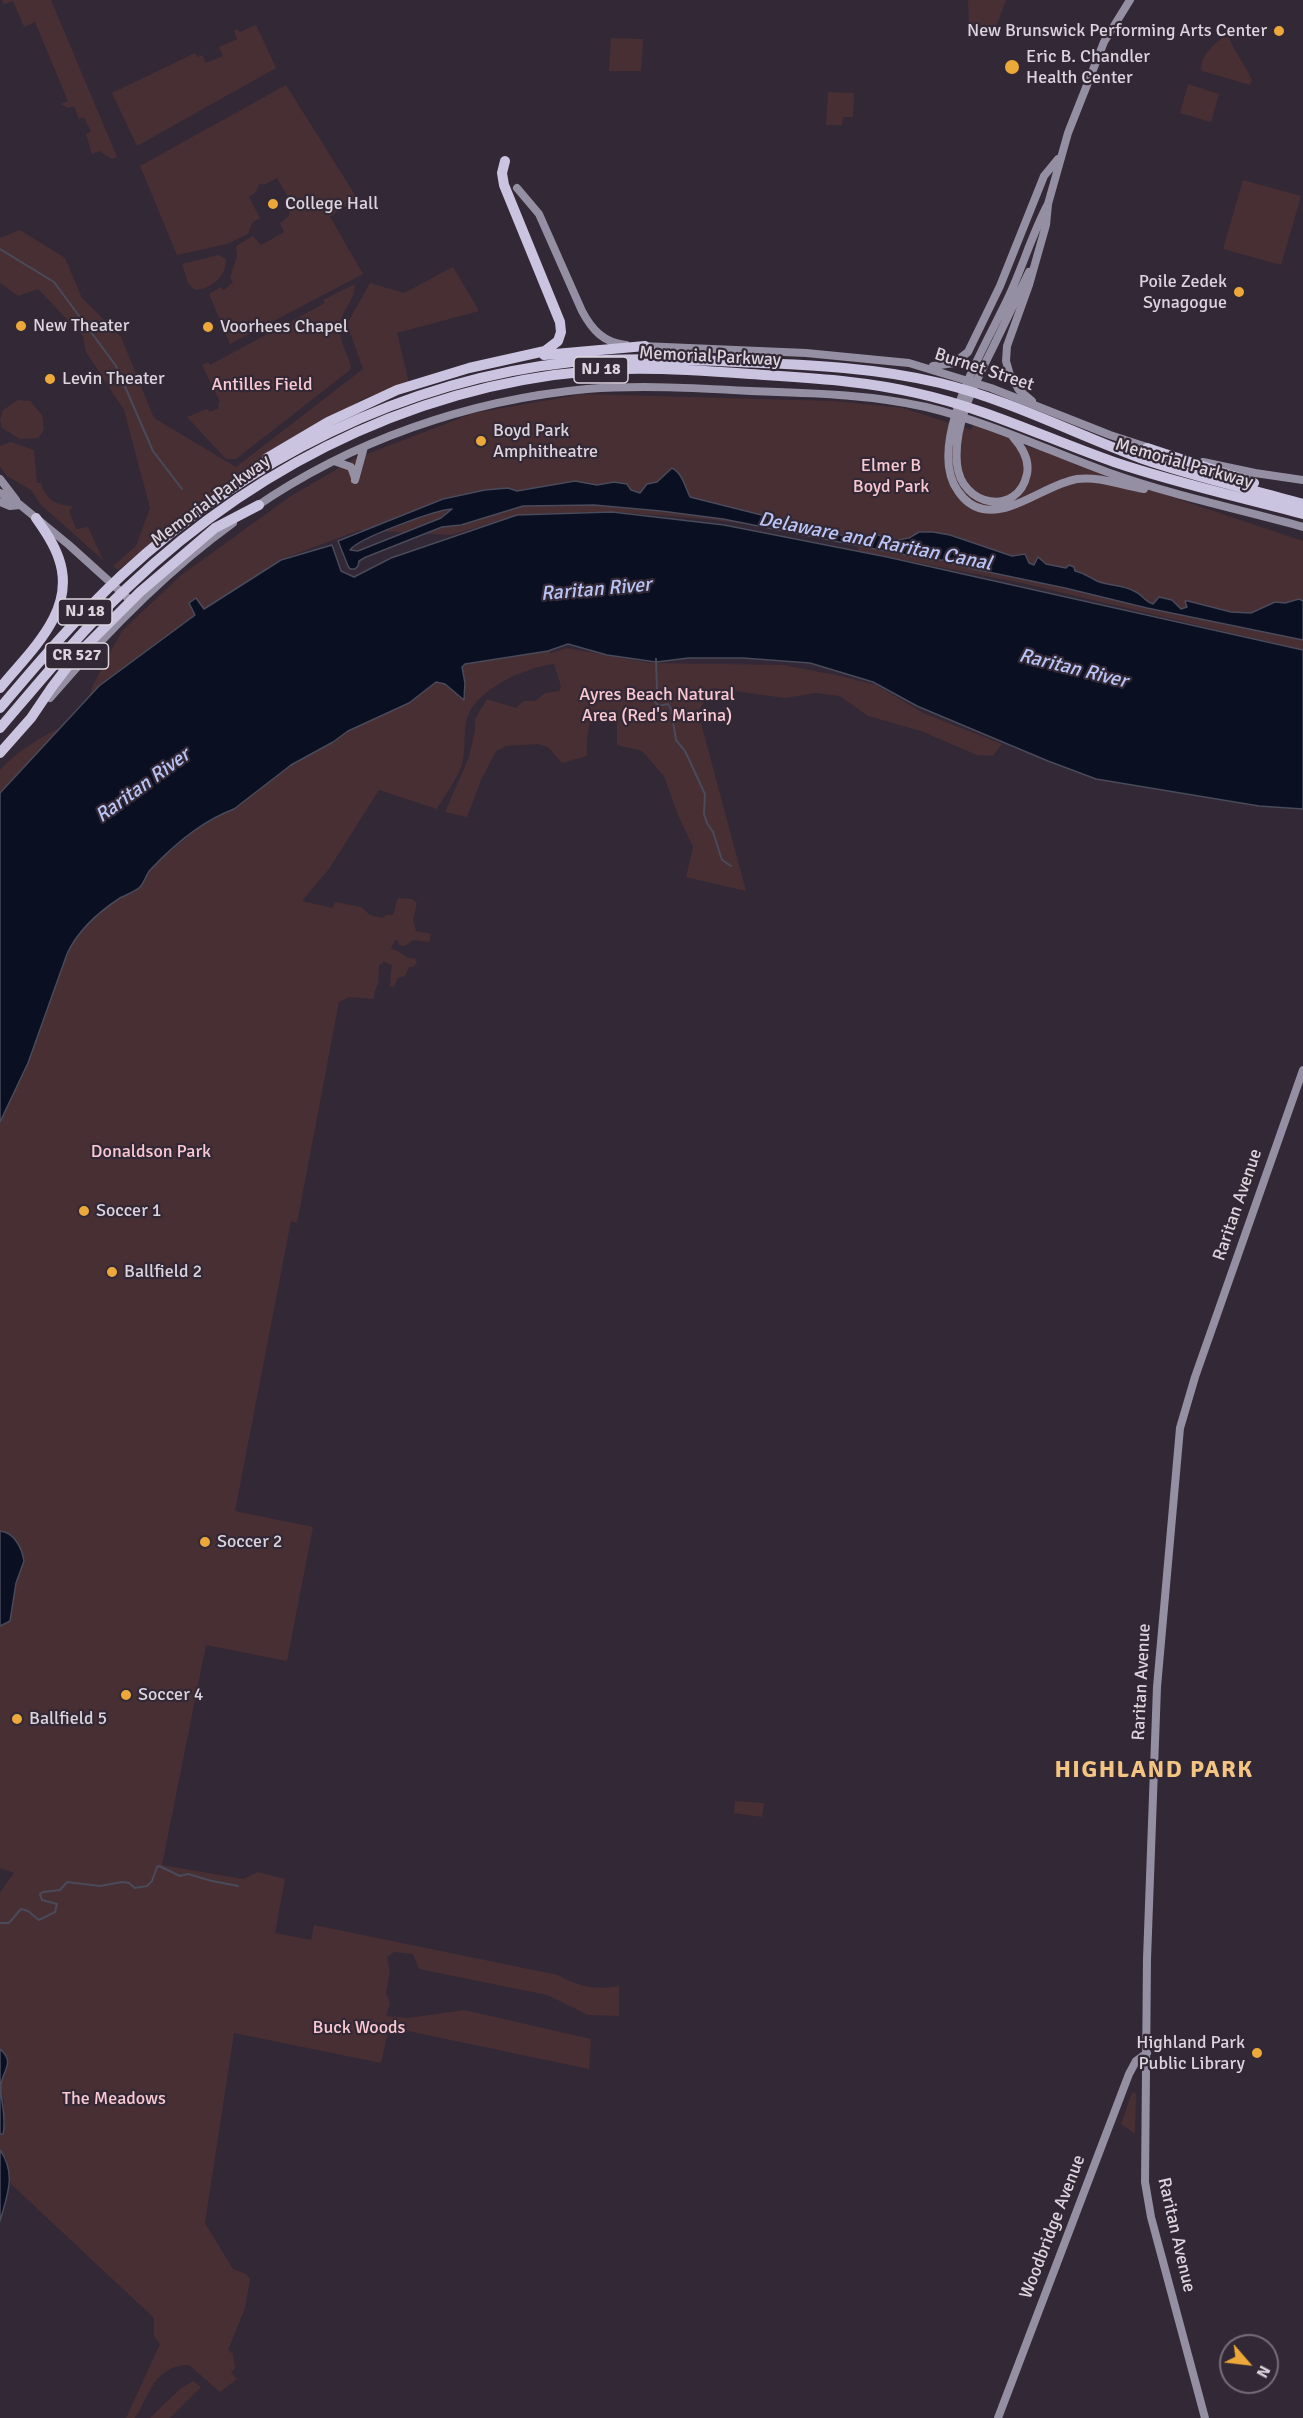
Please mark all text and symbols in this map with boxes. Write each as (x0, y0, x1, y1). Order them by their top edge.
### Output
place label: New Brunswick Performing Arts Center (967, 20, 1267, 42)
marker: New Brunswick Performing Arts Center (1272, 24, 1286, 38)
place label: Eric B. Chandler Health Center (1026, 46, 1150, 88)
marker: Eric B. Chandler Health Center (1003, 58, 1021, 76)
place label: College Hall (285, 193, 378, 215)
marker: College Hall (266, 197, 280, 211)
place label: Poile Zedek Synagogue (1139, 271, 1227, 314)
marker: Poile Zedek Synagogue (1232, 285, 1246, 299)
place label: New Theater (33, 315, 129, 337)
place label: Voorhees Chapel (220, 316, 348, 338)
marker: New Theater (14, 319, 28, 333)
marker: Voorhees Chapel (201, 320, 215, 334)
street label: Memorial Parkway (638, 342, 782, 372)
street label: Burnet Street (932, 344, 1036, 396)
road number: NJ 18 (574, 357, 628, 383)
place label: Levin Theater (62, 368, 165, 390)
marker: Levin Theater (43, 372, 57, 386)
park label: Antilles Field (211, 374, 313, 396)
place label: Boyd Park Amphitheatre (493, 420, 598, 462)
marker: Boyd Park Amphitheatre (474, 434, 488, 448)
street label: Memorial Parkway (1113, 434, 1255, 494)
street label: Memorial Parkway (147, 450, 275, 552)
park label: Elmer B Boyd Park (853, 455, 929, 498)
water label: Delaware and Raritan Canal (756, 508, 994, 576)
water label: Raritan River (540, 573, 652, 607)
road number: NJ 18 (58, 599, 112, 625)
road number: CR 527 (46, 643, 109, 669)
water label: Raritan River (1016, 644, 1130, 694)
park label: Ayres Beach Natural Area (Red's Marina) (579, 684, 735, 726)
water label: Raritan River (91, 744, 195, 828)
park label: Donaldson Park (91, 1141, 211, 1163)
street label: Raritan Avenue (1209, 1146, 1267, 1264)
place label: Soccer 1 (96, 1200, 161, 1222)
marker: Soccer 1 (77, 1204, 91, 1218)
place label: Ballfield 2 (124, 1261, 202, 1283)
marker: Ballfield 2 (105, 1265, 119, 1279)
place label: Soccer 2 (217, 1531, 282, 1553)
marker: Soccer 2 (198, 1535, 212, 1549)
street label: Raritan Avenue (1128, 1623, 1156, 1741)
place label: Soccer 4 (138, 1684, 203, 1706)
marker: Soccer 4 (119, 1688, 133, 1702)
place label: Ballfield 5 (29, 1708, 107, 1730)
marker: Ballfield 5 (10, 1712, 24, 1726)
district label: HIGHLAND PARK (1054, 1757, 1254, 1785)
park label: Buck Woods (313, 2017, 405, 2039)
place label: Highland Park Public Library (1136, 2032, 1245, 2074)
marker: Highland Park Public Library (1250, 2046, 1264, 2060)
park label: The Meadows (62, 2088, 166, 2110)
street label: Woodbridge Avenue (1016, 2152, 1090, 2302)
street label: Raritan Avenue (1152, 2176, 1200, 2294)
north arrow (1219, 2334, 1279, 2394)
text: N (1252, 2362, 1275, 2381)

